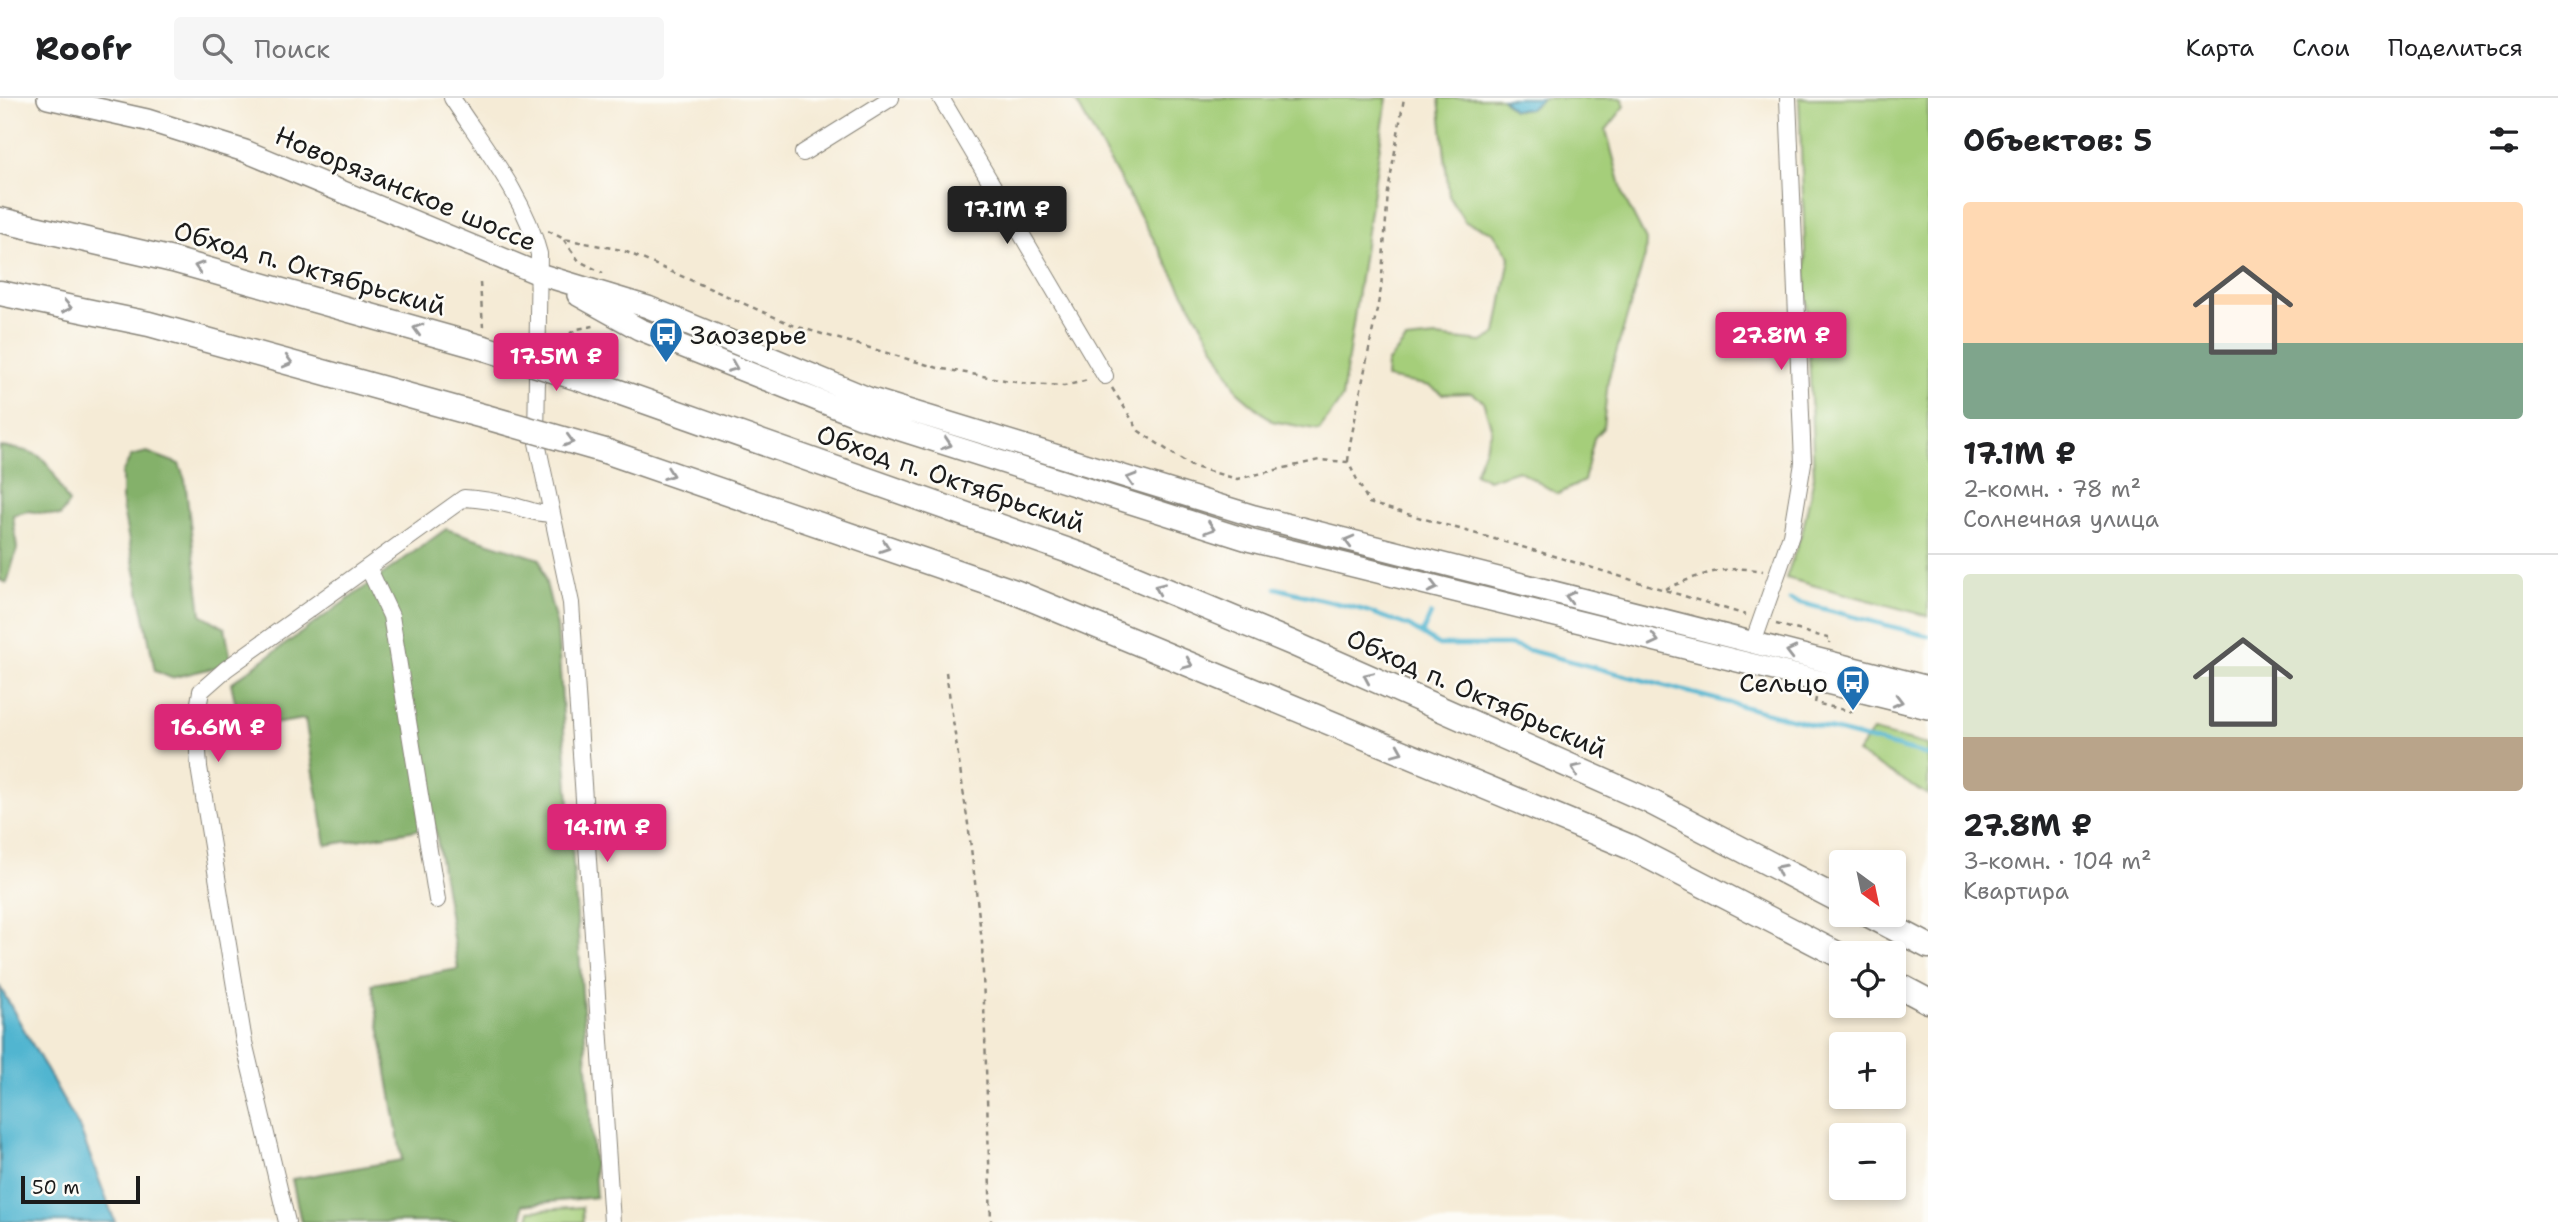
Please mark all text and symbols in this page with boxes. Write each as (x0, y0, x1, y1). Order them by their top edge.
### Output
search box (174, 17, 664, 80)
text: Roofr (35, 26, 132, 71)
icon: search (198, 29, 236, 67)
text: Поиск (254, 31, 330, 66)
text: Карта (2186, 32, 2254, 64)
text: Слои (2292, 32, 2350, 64)
text: Поделиться (2388, 32, 2523, 64)
street label: Новорязанское шоссе (270, 117, 542, 259)
text: Объектов: 5 (1963, 120, 2152, 161)
icon: filters (2485, 121, 2523, 159)
pin: 17.1M ₽ (942, 186, 1072, 246)
text: 17.1M ₽ (964, 194, 1050, 224)
street label: Обход п. Октябрьский (170, 212, 450, 324)
icon: home (2180, 247, 2306, 373)
one-way arrow (193, 261, 205, 275)
one-way arrow (61, 299, 73, 314)
pin: 27.8M ₽ (1716, 313, 1846, 372)
bus stop icon: Заозерье (647, 315, 685, 364)
place label: Заозерье (690, 317, 807, 352)
text: 27.8M ₽ (1731, 320, 1831, 350)
one-way arrow (412, 323, 424, 337)
pin: 17.5M ₽ (491, 334, 621, 393)
text: 17.5M ₽ (510, 341, 602, 371)
one-way arrow (281, 354, 293, 368)
one-way arrow (727, 358, 739, 372)
street label: Обход п. Октябрьский (812, 416, 1090, 540)
one-way arrow (563, 432, 575, 447)
text: 17.1M ₽ (1963, 433, 2076, 474)
one-way arrow (940, 436, 952, 451)
one-way arrow (663, 466, 675, 480)
one-way arrow (1125, 472, 1137, 487)
text: 2-комн. · 78 m² (1963, 474, 2141, 504)
text: Солнечная улица (1963, 504, 2159, 534)
one-way arrow (1204, 520, 1216, 534)
one-way arrow (1343, 535, 1355, 549)
one-way arrow (878, 539, 890, 553)
one-way arrow (1426, 579, 1438, 593)
one-way arrow (1154, 582, 1166, 596)
one-way arrow (1564, 591, 1576, 605)
icon: home (2180, 619, 2306, 745)
street label: Обход п. Октябрьский (1341, 620, 1613, 766)
one-way arrow (1648, 632, 1660, 646)
one-way arrow (1785, 646, 1797, 660)
one-way arrow (1181, 656, 1194, 670)
bus stop icon: Сельцо (1834, 663, 1872, 712)
place label: Сельцо (1739, 665, 1828, 700)
one-way arrow (1363, 671, 1375, 685)
one-way arrow (1892, 693, 1904, 707)
pin: 16.6M ₽ (153, 704, 283, 764)
text: 16.6M ₽ (170, 712, 266, 742)
one-way arrow (1391, 743, 1404, 757)
one-way arrow (1571, 763, 1583, 777)
pin: 14.1M ₽ (542, 804, 672, 864)
text: 27.8M ₽ (1963, 805, 2092, 846)
text: 14.1M ₽ (563, 812, 651, 842)
text: 3-комн. · 104 m² (1963, 846, 2152, 876)
north arrow (1829, 850, 1906, 928)
map controls (1829, 850, 1906, 1200)
one-way arrow (1775, 864, 1787, 878)
text: Квартира (1963, 876, 2069, 906)
button: locate (1829, 941, 1906, 1018)
button: + (1829, 1032, 1906, 1109)
button: − (1829, 1123, 1906, 1200)
scale bar (21, 1173, 140, 1205)
text: 50 m (32, 1175, 80, 1200)

